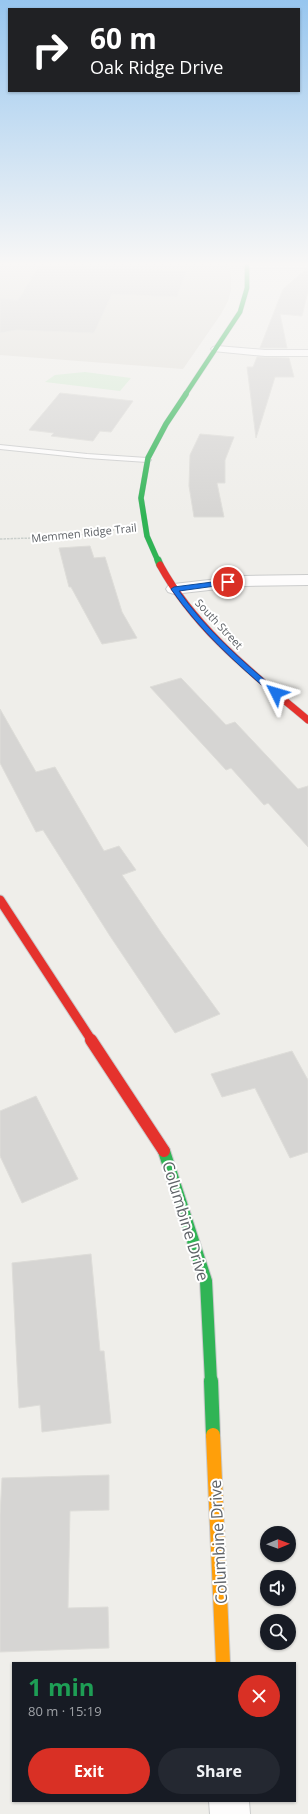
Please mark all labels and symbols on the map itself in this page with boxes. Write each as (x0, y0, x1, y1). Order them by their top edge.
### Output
street label: Memmen Ridge Trail (31, 520, 137, 545)
pin (211, 565, 245, 599)
street label: South Street (192, 595, 247, 652)
position arrow (255, 672, 297, 714)
street label: Columbine Drive (157, 1158, 215, 1284)
street label: Columbine Drive (204, 1479, 232, 1605)
north arrow (260, 1526, 296, 1562)

